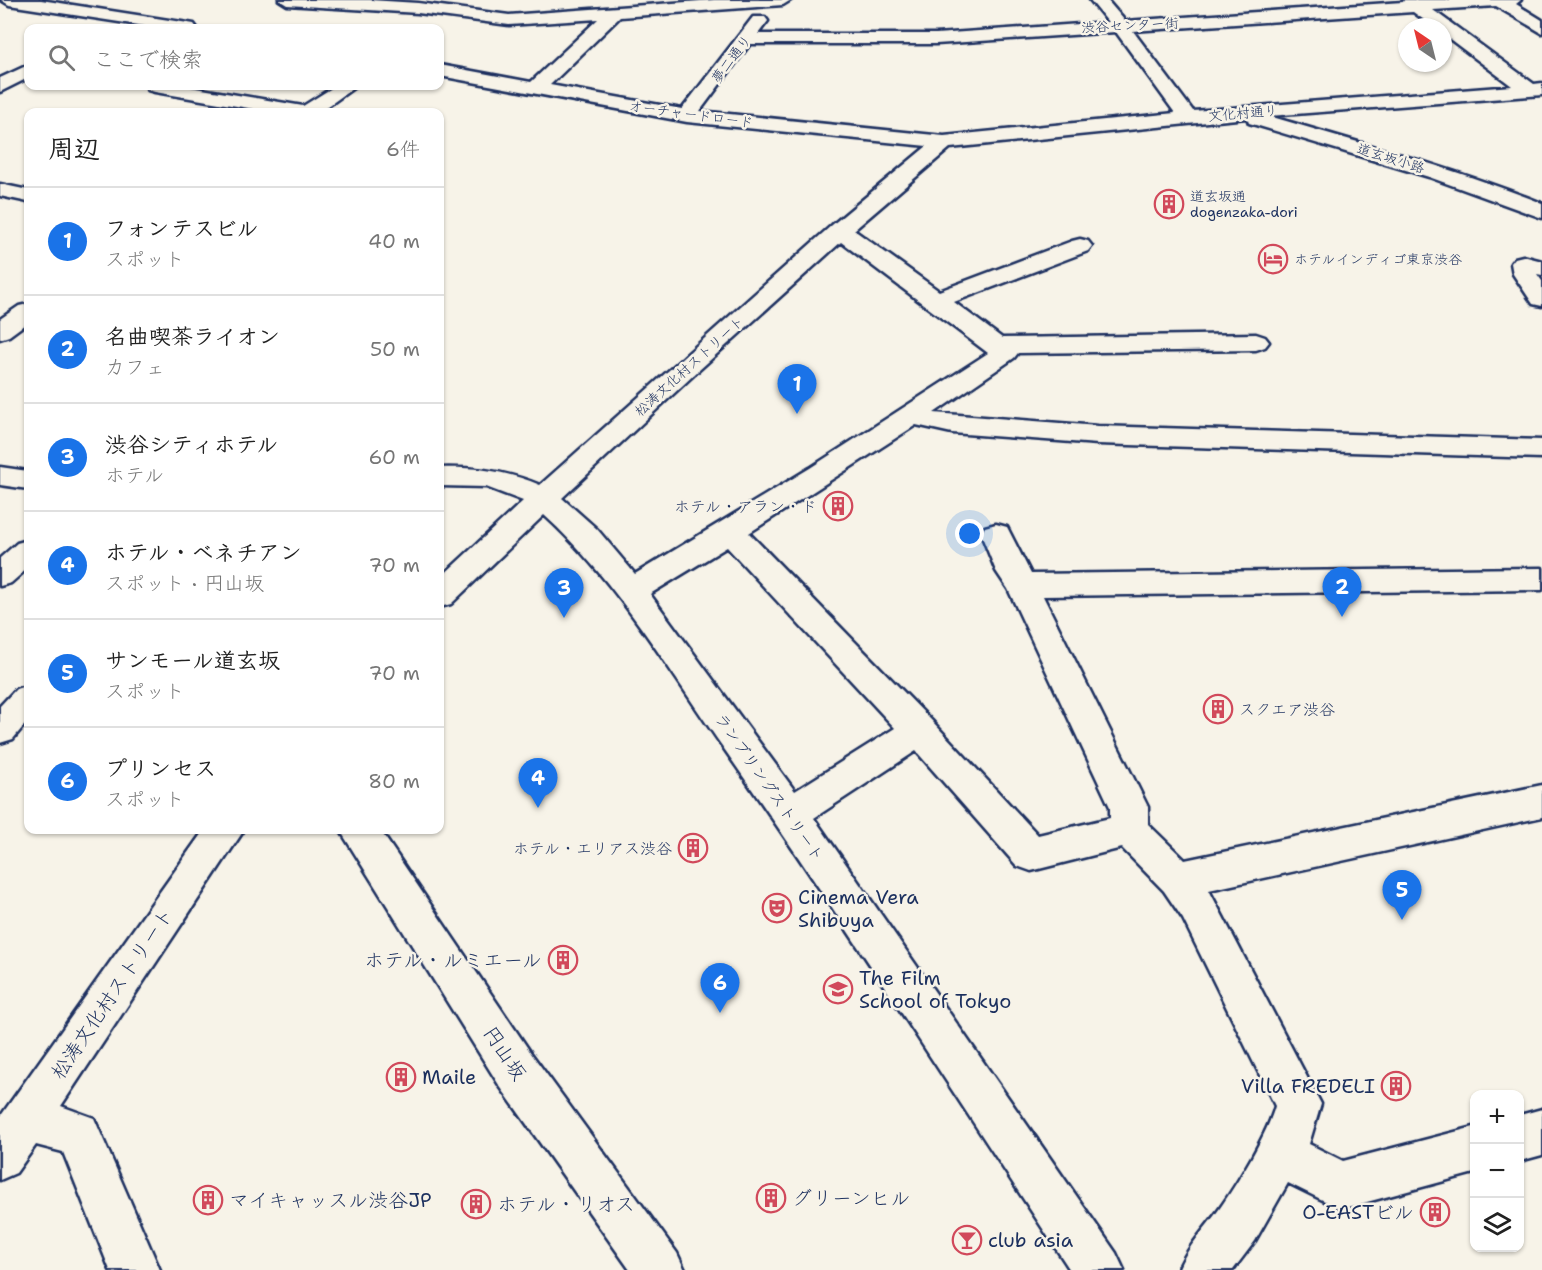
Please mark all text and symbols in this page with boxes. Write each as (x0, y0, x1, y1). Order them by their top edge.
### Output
street label: 渋谷センター街 (1081, 13, 1179, 37)
north arrow (1398, 18, 1452, 72)
search box (24, 24, 444, 90)
street label: 夢二通り (707, 31, 755, 87)
icon: search (45, 41, 78, 74)
text: ここで検索 (93, 45, 203, 74)
street label: オーチャードロード (627, 96, 755, 132)
street label: 文化村通り (1207, 101, 1279, 125)
text: 周辺 (48, 131, 100, 166)
text: 6件 (386, 136, 420, 162)
street label: 道玄坂小路 (1355, 139, 1427, 177)
place label: 道玄坂通 dogenzaka-dori (1190, 187, 1298, 221)
building icon: 道玄坂通 dogenzaka-dori (1153, 188, 1185, 220)
text: フォンテスビル (105, 214, 259, 243)
text: 1 (63, 228, 72, 254)
text: 40 m (368, 228, 420, 254)
hotel icon: ホテルインディゴ東京渋谷 (1257, 243, 1289, 275)
text: スポット (105, 246, 185, 272)
place label: ホテルインディゴ東京渋谷 (1294, 250, 1462, 268)
street label: 松涛文化村ストリート (631, 312, 747, 420)
text: 名曲喫茶ライオン (105, 322, 280, 351)
text: 2 (61, 336, 75, 362)
text: 50 m (370, 336, 420, 362)
text: カフェ (105, 354, 165, 380)
pin: 1 (778, 364, 816, 414)
text: 渋谷シティホテル (105, 430, 278, 459)
text: 3 (61, 444, 75, 470)
text: 60 m (368, 444, 420, 470)
text: ホテル (105, 462, 164, 488)
building icon: ホテル・アラン・ド (822, 490, 854, 522)
place label: ホテル・アラン・ド (674, 496, 817, 517)
your location (955, 519, 984, 548)
text: ホテル・ベネチアン (105, 538, 302, 567)
text: 4 (61, 552, 75, 578)
text: 70 m (368, 552, 420, 578)
pin: 3 (544, 568, 584, 618)
pin: 2 (1322, 568, 1362, 617)
text: スポット · 円山坂 (105, 570, 264, 596)
text: サンモール道玄坂 (105, 646, 280, 675)
text: 5 (61, 660, 74, 686)
text: 70 m (368, 660, 420, 686)
text: スポット (105, 678, 185, 704)
building icon: スクエア渋谷 (1202, 693, 1234, 725)
place label: スクエア渋谷 (1239, 699, 1335, 720)
street label: ランブリングストリート (710, 709, 829, 866)
text: プリンセス (105, 754, 216, 783)
pin: 4 (518, 758, 558, 808)
text: 6 (61, 768, 75, 794)
text: 80 m (368, 768, 420, 794)
text: スポット (105, 786, 185, 812)
building icon: ホテル・エリアス渋谷 (677, 832, 709, 864)
place label: ホテル・エリアス渋谷 (513, 838, 672, 859)
pin: 5 (1382, 870, 1422, 920)
place label: Cinema Vera Shibuya (798, 884, 919, 933)
theatre icon: Cinema Vera Shibuya (761, 892, 793, 924)
street label: 松涛文化村ストリート (45, 902, 179, 1084)
building icon: ホテル・ルミエール (547, 944, 579, 976)
place label: ホテル・ルミエール (364, 947, 542, 973)
pin: 6 (700, 964, 740, 1013)
place label: The Film School of Tokyo (859, 965, 1011, 1014)
school or university icon: The Film School of Tokyo (822, 973, 854, 1005)
street label: 円山坂 (477, 1021, 533, 1085)
building icon: Maile (385, 1061, 417, 1093)
place label: Maile (422, 1064, 476, 1090)
building icon: Villa FREDELI (1380, 1070, 1412, 1102)
place label: Villa FREDELI (1241, 1073, 1375, 1099)
map controls (1470, 1090, 1524, 1252)
button: + (1470, 1090, 1524, 1144)
button: − (1470, 1144, 1524, 1198)
building icon: グリーンヒル (755, 1182, 787, 1214)
building icon: マイキャッスル渋谷JP (192, 1184, 224, 1216)
place label: グリーンヒル (792, 1185, 910, 1211)
place label: マイキャッスル渋谷JP (229, 1187, 432, 1213)
building icon: ホテル・リオス (460, 1188, 492, 1220)
place label: ホテル・リオス (497, 1191, 635, 1217)
building icon: O-EASTビル (1419, 1196, 1451, 1228)
button: layers (1470, 1198, 1524, 1252)
place label: O-EASTビル (1302, 1199, 1414, 1225)
bar icon: club asia (951, 1224, 983, 1256)
place label: club asia (988, 1227, 1074, 1253)

